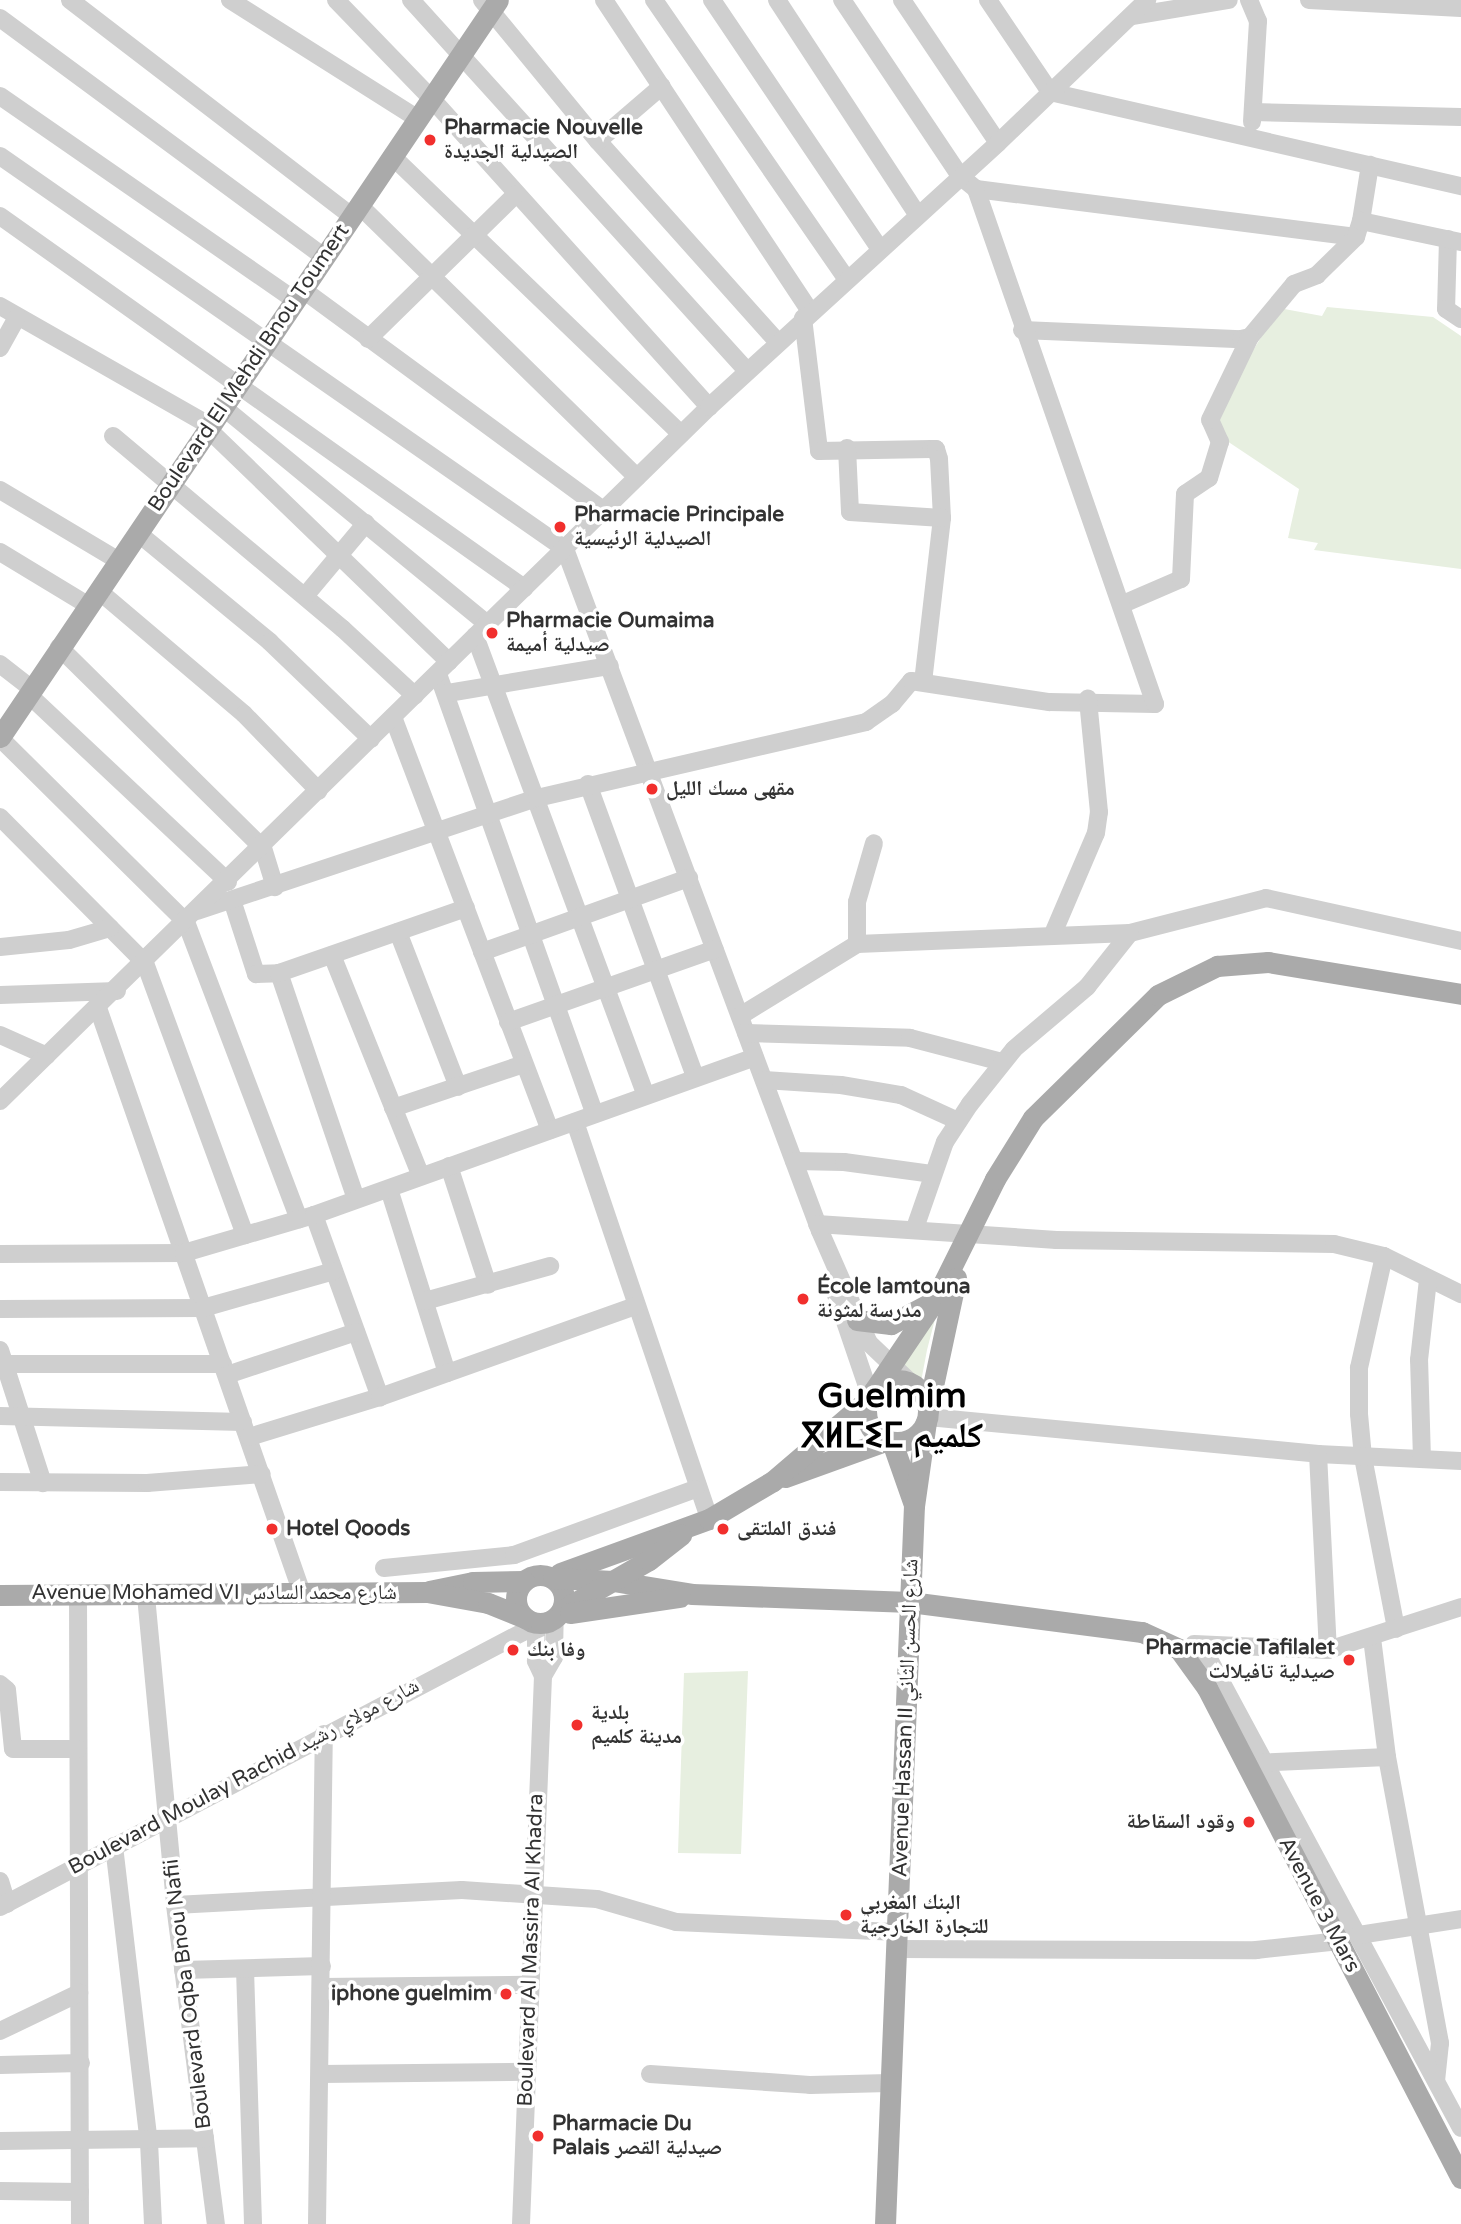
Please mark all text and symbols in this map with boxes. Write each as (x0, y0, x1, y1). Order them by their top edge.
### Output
place label: Pharmacie Nouvelle الصيدلية الجديدة (444, 115, 643, 165)
marker: Pharmacie Nouvelle الصيدلية الجديدة (422, 132, 438, 148)
street label: Boulevard El Mehdi Bnou Toumert (143, 219, 355, 517)
place label: Pharmacie Principale الصيدلية الرئيسية (574, 502, 784, 552)
marker: Pharmacie Principale الصيدلية الرئيسية (552, 519, 568, 535)
place label: Pharmacie Oumaima صيدلية أميمة (506, 608, 715, 658)
marker: Pharmacie Oumaima صيدلية أميمة (484, 625, 500, 641)
place label: مقهى مسك الليل (666, 776, 795, 802)
marker: مقهى مسك الليل (644, 781, 660, 797)
place label: École lamtouna مدرسة لمثونة (817, 1274, 971, 1324)
marker: École lamtouna مدرسة لمثونة (795, 1291, 811, 1307)
district label: Guelmim ⴳⵍⵎⵉⵎ كلميم (801, 1375, 983, 1457)
place label: Hotel Qoods (286, 1516, 410, 1542)
place label: فندق الملتقى (737, 1516, 836, 1542)
marker: Hotel Qoods (264, 1521, 280, 1537)
marker: فندق الملتقى (715, 1521, 731, 1537)
street label: Avenue Hassan II شارع الحسن الثاني (888, 1558, 924, 1878)
street label: Avenue Mohamed VI شارع محمد السادس (31, 1580, 397, 1606)
place label: Pharmacie Tafilalet صيدلية تافيلالت (1145, 1635, 1335, 1685)
place label: وفا بنك (527, 1637, 585, 1663)
marker: وفا بنك (505, 1642, 521, 1658)
marker: Pharmacie Tafilalet صيدلية تافيلالت (1341, 1652, 1357, 1668)
street label: Boulevard Moulay Rachid شارع مولاي رشيد (64, 1673, 424, 1881)
place label: بلدية مدينة كلميم (591, 1700, 682, 1750)
marker: بلدية مدينة كلميم (569, 1717, 585, 1733)
street label: Boulevard Al Massira Al Khadra (513, 1793, 549, 2107)
place label: وقود السقاطة (1127, 1809, 1235, 1835)
marker: وقود السقاطة (1241, 1814, 1257, 1830)
street label: Avenue 3 Mars (1273, 1833, 1365, 1977)
street label: Boulevard Oqba Bnou Nafii (159, 1858, 217, 2130)
place label: البنك المغربي للتجارة الخارجية (860, 1890, 989, 1940)
marker: البنك المغربي للتجارة الخارجية (838, 1907, 854, 1923)
place label: iphone guelmim (331, 1981, 492, 2007)
marker: iphone guelmim (498, 1986, 514, 2002)
place label: Pharmacie Du Palais صيدلية القصر (552, 2111, 722, 2161)
marker: Pharmacie Du Palais صيدلية القصر (530, 2128, 546, 2144)

